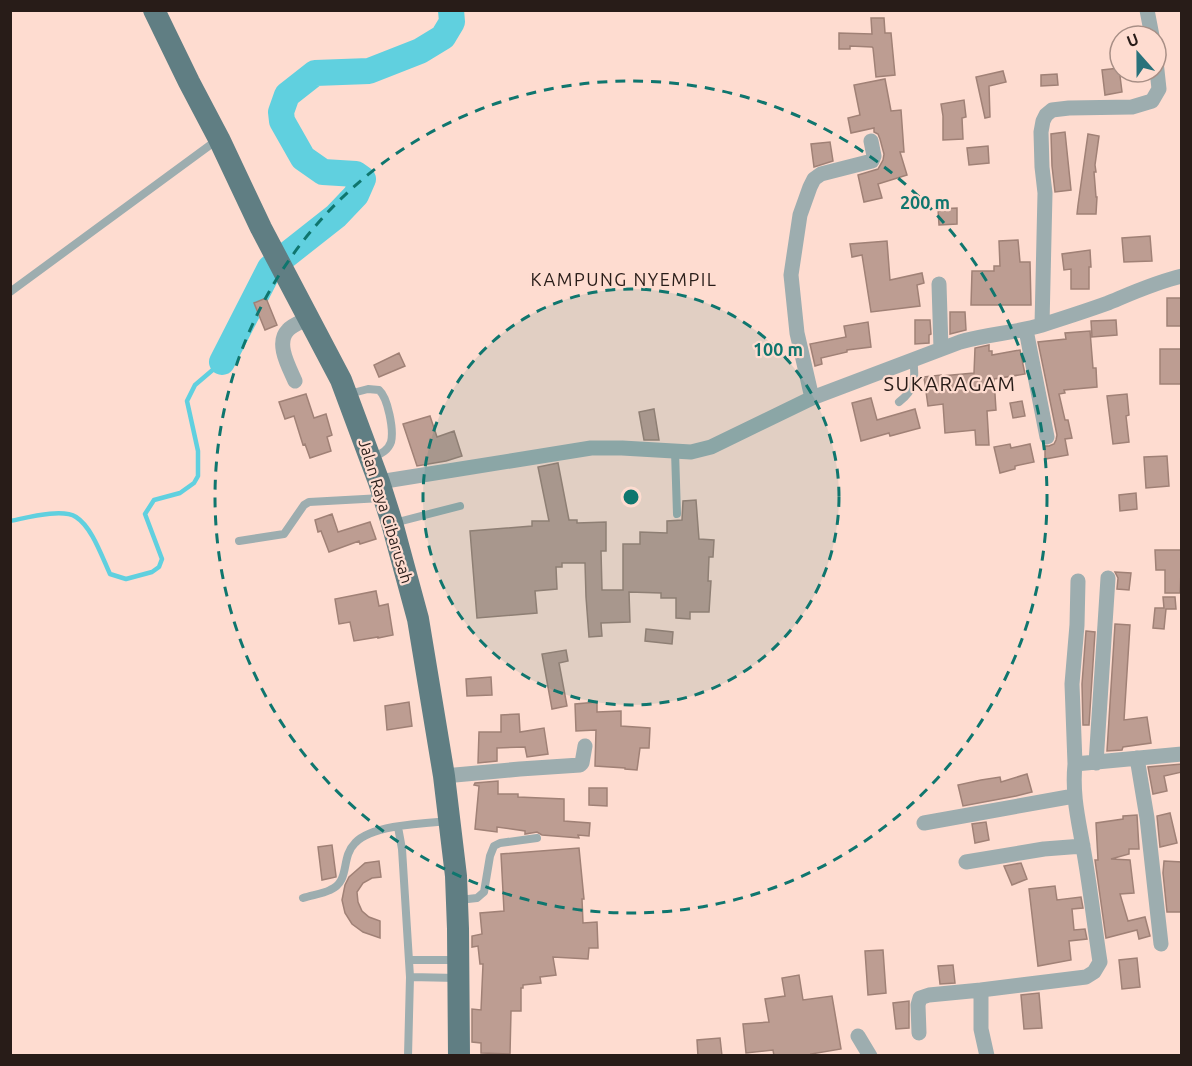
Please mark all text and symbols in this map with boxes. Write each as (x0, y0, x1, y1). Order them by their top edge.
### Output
north arrow (1108, 24, 1168, 84)
text: U (1124, 30, 1141, 50)
text: 200 m (900, 192, 950, 212)
district label: KAMPUNG NYEMPIL (531, 269, 717, 289)
text: 100 m (753, 339, 803, 359)
district label: SUKARAGAM (884, 372, 1016, 395)
street label: Jalan Raya Cibarusah (355, 437, 417, 585)
centre of rings (621, 487, 641, 507)

